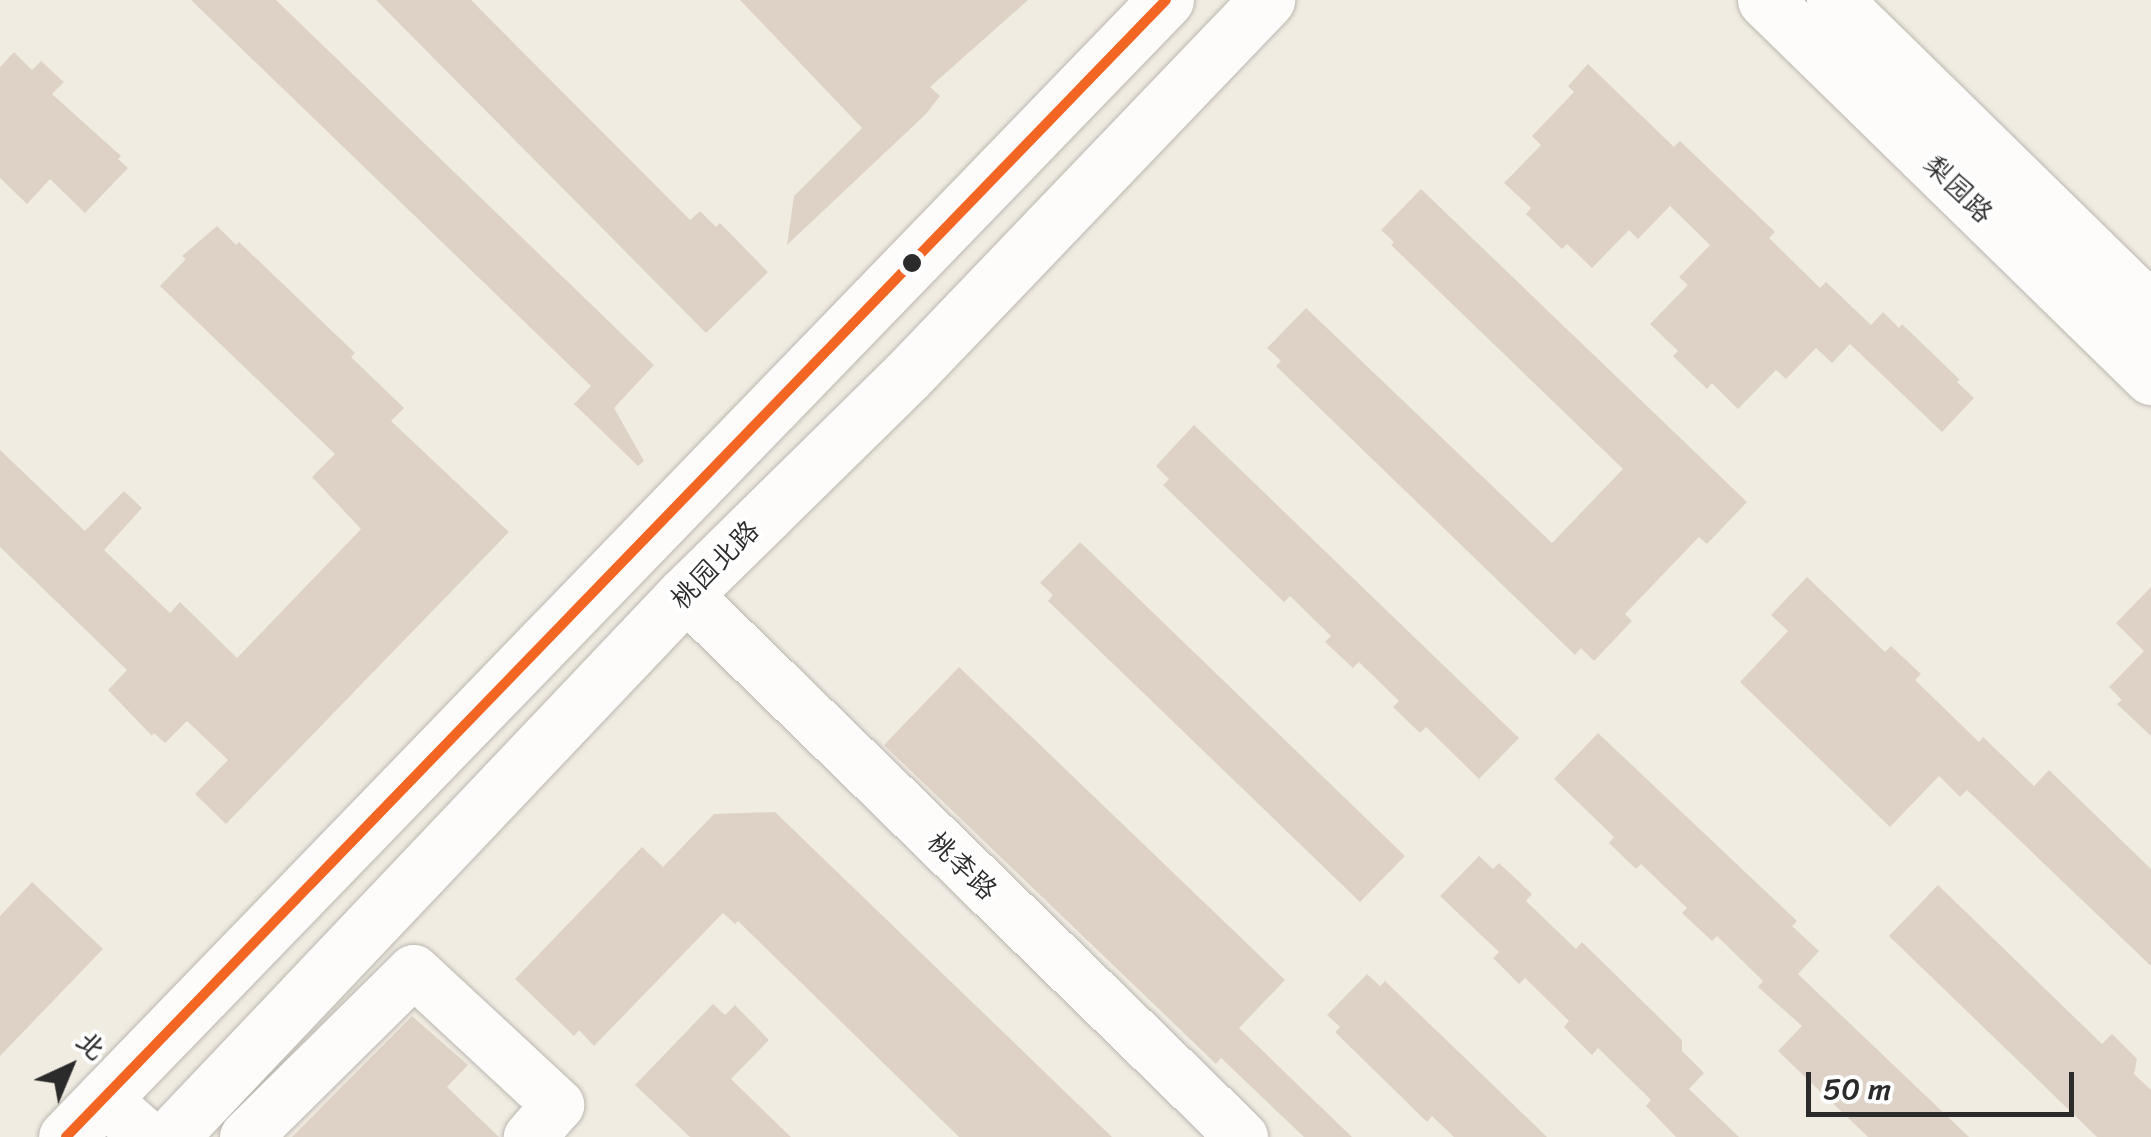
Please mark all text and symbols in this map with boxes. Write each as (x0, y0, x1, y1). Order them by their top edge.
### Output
street label: 梨园路 (1916, 148, 2000, 230)
unlabelled marker (902, 253, 922, 273)
street label: 桃园北路 (664, 514, 766, 616)
street label: 桃李路 (920, 825, 1004, 907)
north arrow (20, 1017, 120, 1117)
text: 北 (64, 1018, 118, 1072)
scale bar (1811, 1052, 2078, 1114)
text: 50 m (1823, 1062, 1891, 1116)

